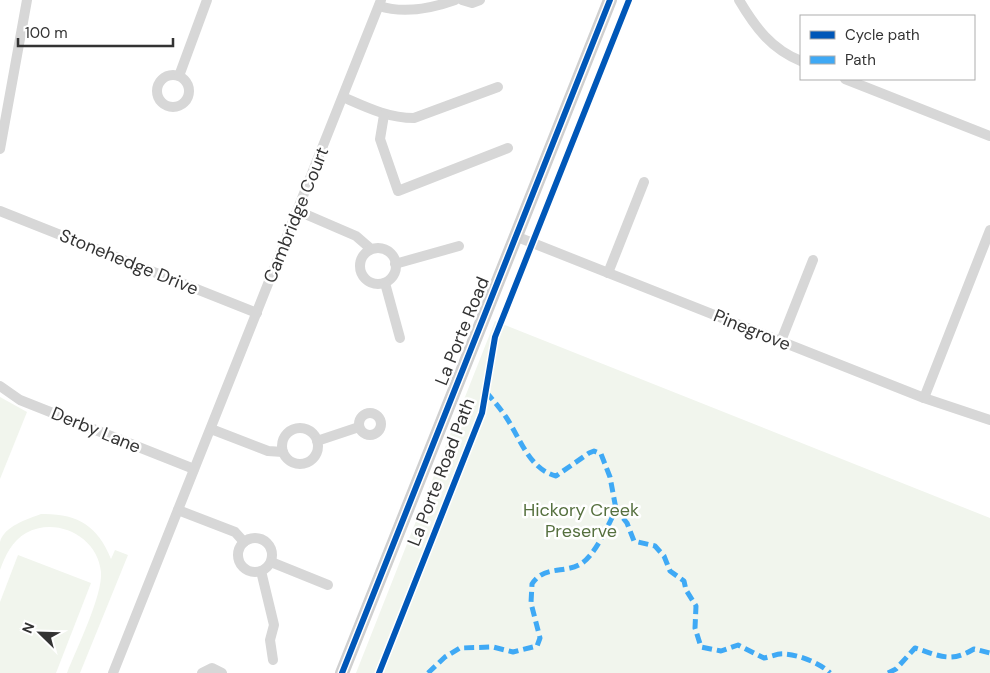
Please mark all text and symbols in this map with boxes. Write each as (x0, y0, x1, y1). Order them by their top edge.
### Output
scale bar (18, 15, 172, 47)
legend (800, 15, 975, 80)
text: 100 m (25, 23, 68, 43)
text: Cycle path (845, 25, 920, 45)
text: Path (845, 50, 876, 70)
street label: Cambridge Court (258, 143, 334, 287)
street label: Stonehedge Drive (56, 223, 202, 301)
street label: La Porte Road (429, 273, 495, 389)
street label: Pinegrove (710, 304, 794, 356)
street label: La Porte Road Path (402, 395, 480, 549)
street label: Derby Lane (48, 401, 144, 459)
park label: Hickory Creek Preserve (523, 498, 639, 543)
north arrow (15, 608, 65, 658)
text: N (18, 620, 38, 636)

